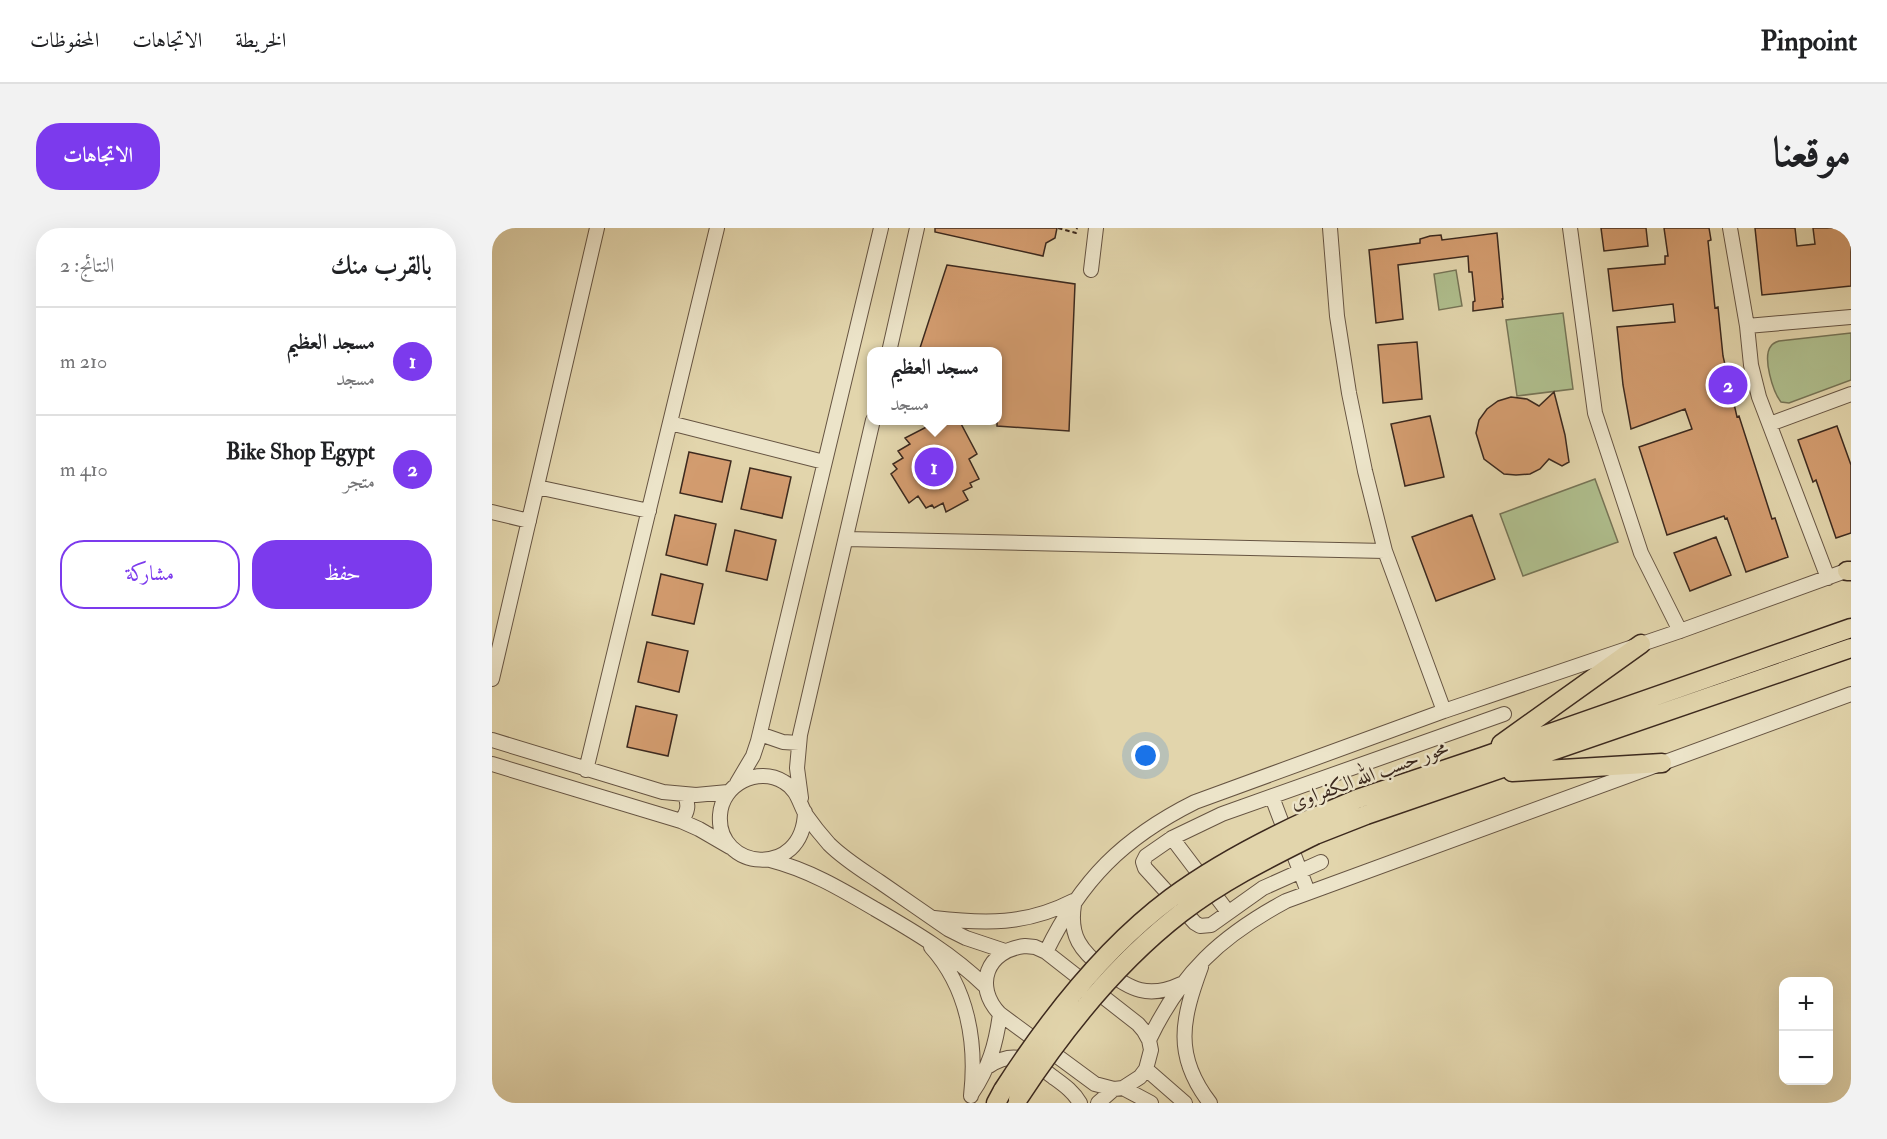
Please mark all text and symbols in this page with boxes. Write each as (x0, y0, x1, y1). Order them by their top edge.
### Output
text: Pinpoint (1761, 24, 1857, 59)
text: المحفوظات (30, 27, 99, 54)
text: الاتجاهات (132, 27, 202, 54)
text: الخريطة (235, 27, 286, 54)
button: الاتجاهات (36, 123, 160, 190)
text: موقعنا (1773, 127, 1851, 179)
text: بالقرب منك (330, 250, 432, 282)
text: النتائج: 2 (60, 253, 114, 278)
text: مسجد العظيم (286, 328, 375, 356)
popup (867, 347, 1002, 425)
text: 210 m (60, 349, 107, 374)
text: 1 (409, 349, 416, 374)
text: مسجد العظيم (890, 353, 979, 381)
pin: 2 (1708, 362, 1748, 408)
text: مسجد (336, 366, 375, 391)
text: مسجد (890, 391, 929, 416)
text: Bike Shop Egypt (226, 438, 375, 466)
pin: 1 (914, 444, 954, 490)
text: 410 m (60, 457, 108, 482)
text: 2 (407, 457, 418, 482)
text: متجر (343, 469, 375, 494)
button: مشاركة (60, 540, 240, 609)
button: حفظ (252, 540, 432, 609)
street label: محور حسب الله الكفراوى (1286, 732, 1452, 816)
your location (1131, 741, 1160, 770)
map controls (1779, 977, 1833, 1085)
button: + (1779, 977, 1833, 1031)
button: − (1779, 1031, 1833, 1085)

